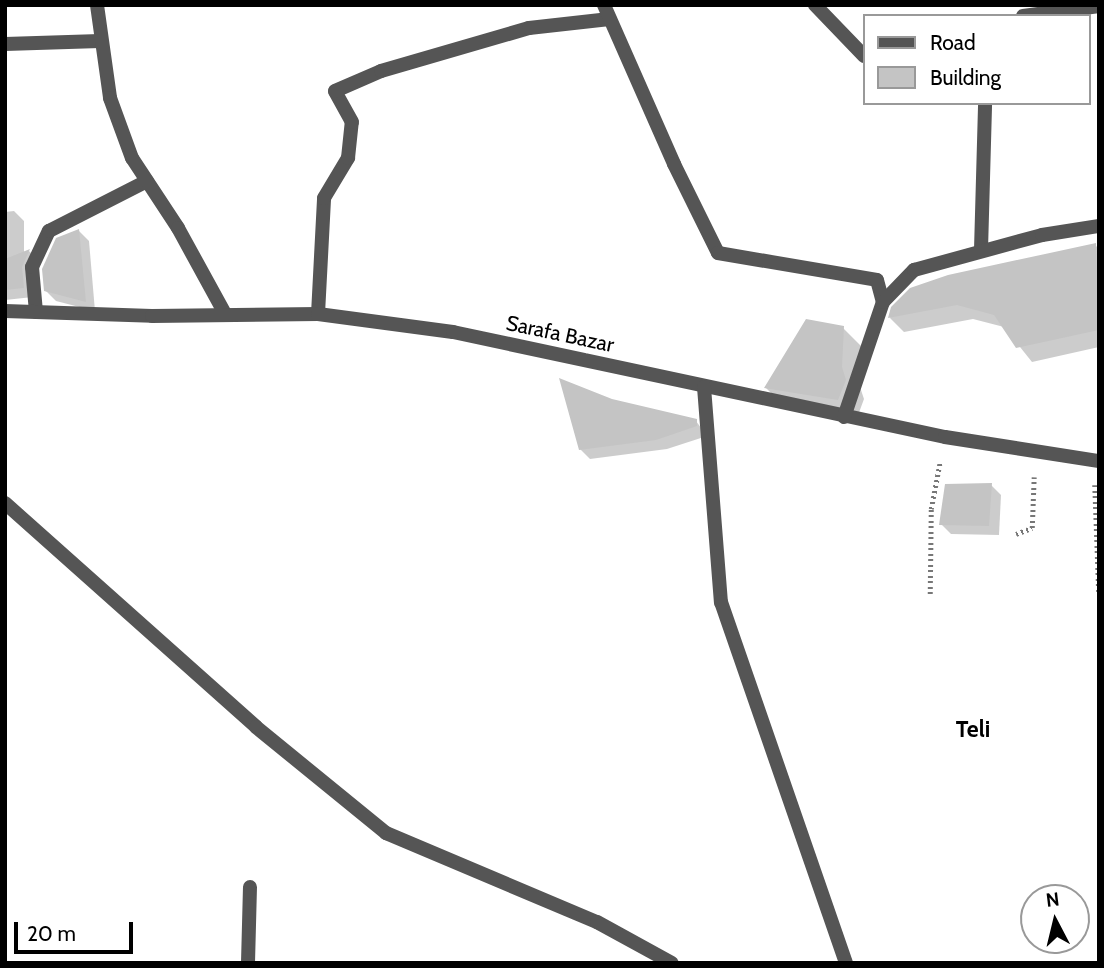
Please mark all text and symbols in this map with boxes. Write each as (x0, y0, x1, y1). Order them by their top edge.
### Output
legend (862, 14, 1090, 105)
text: Road (930, 30, 976, 55)
text: Building (930, 65, 1001, 90)
street label: Sarafa Bazar (504, 310, 616, 358)
district label: Teli (956, 715, 990, 743)
north arrow (1020, 884, 1090, 954)
text: N (1045, 887, 1061, 912)
scale bar (18, 908, 136, 952)
text: 20 m (27, 921, 76, 946)

